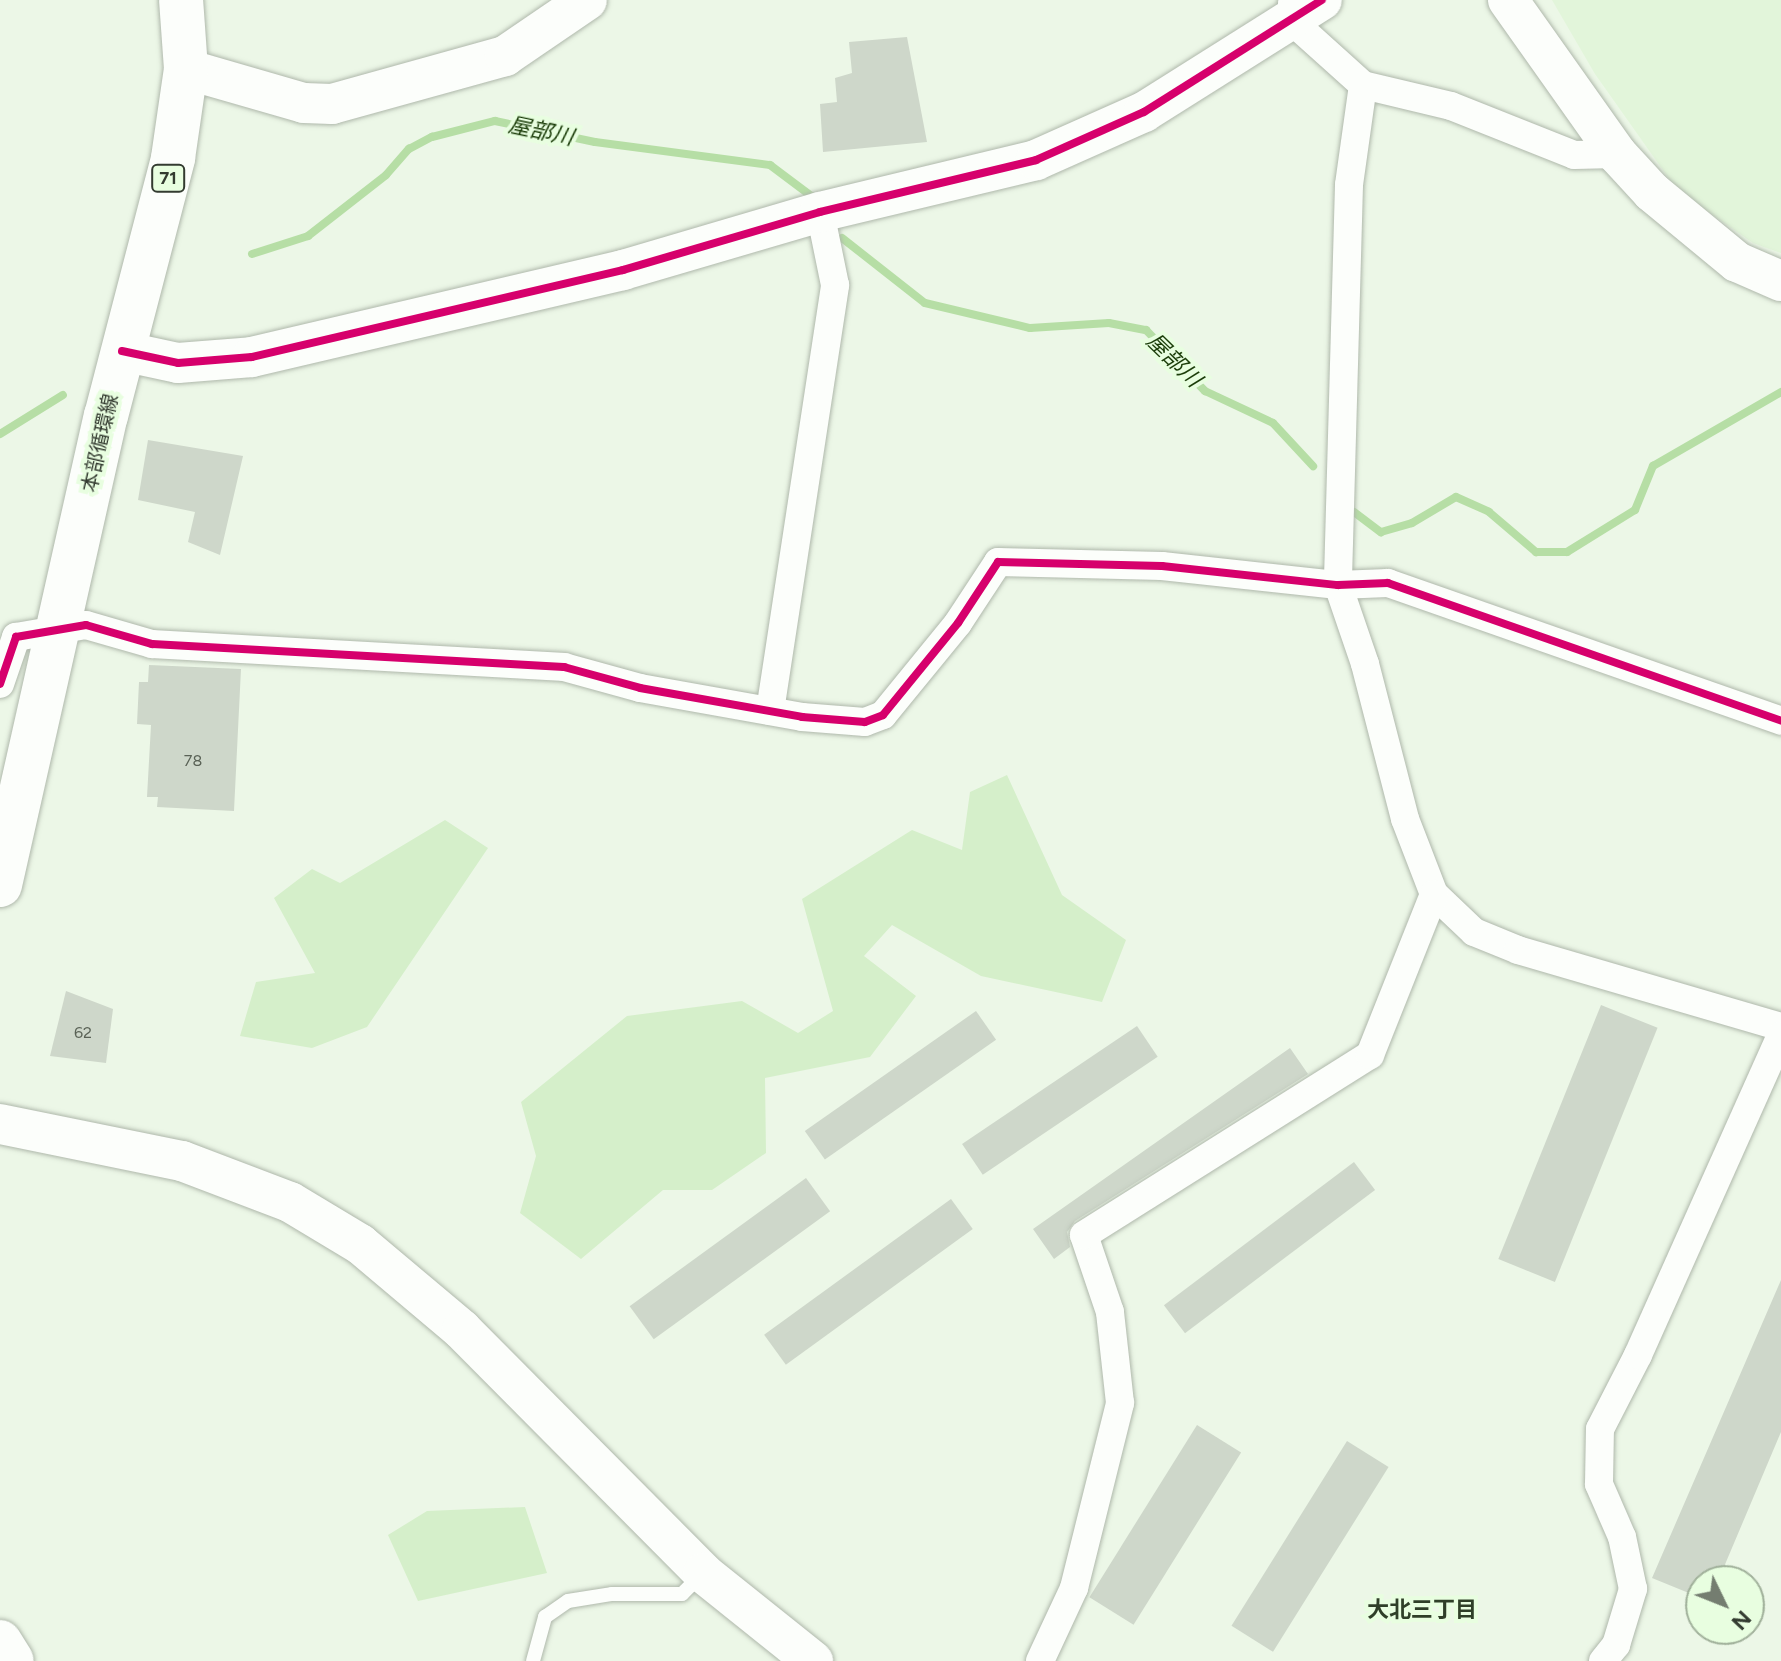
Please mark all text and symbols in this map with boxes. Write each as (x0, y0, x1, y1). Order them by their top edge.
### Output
water label: 屋部川 (506, 111, 576, 151)
road number: 71 (150, 164, 186, 192)
water label: 屋部川 (1141, 328, 1207, 392)
street label: 本部循環線 (77, 392, 123, 494)
house number: 78 (184, 751, 202, 771)
house number: 62 (74, 1023, 92, 1043)
north arrow (1685, 1565, 1765, 1645)
district label: 大北三丁目 (1367, 1597, 1477, 1623)
text: N (1726, 1605, 1757, 1636)

